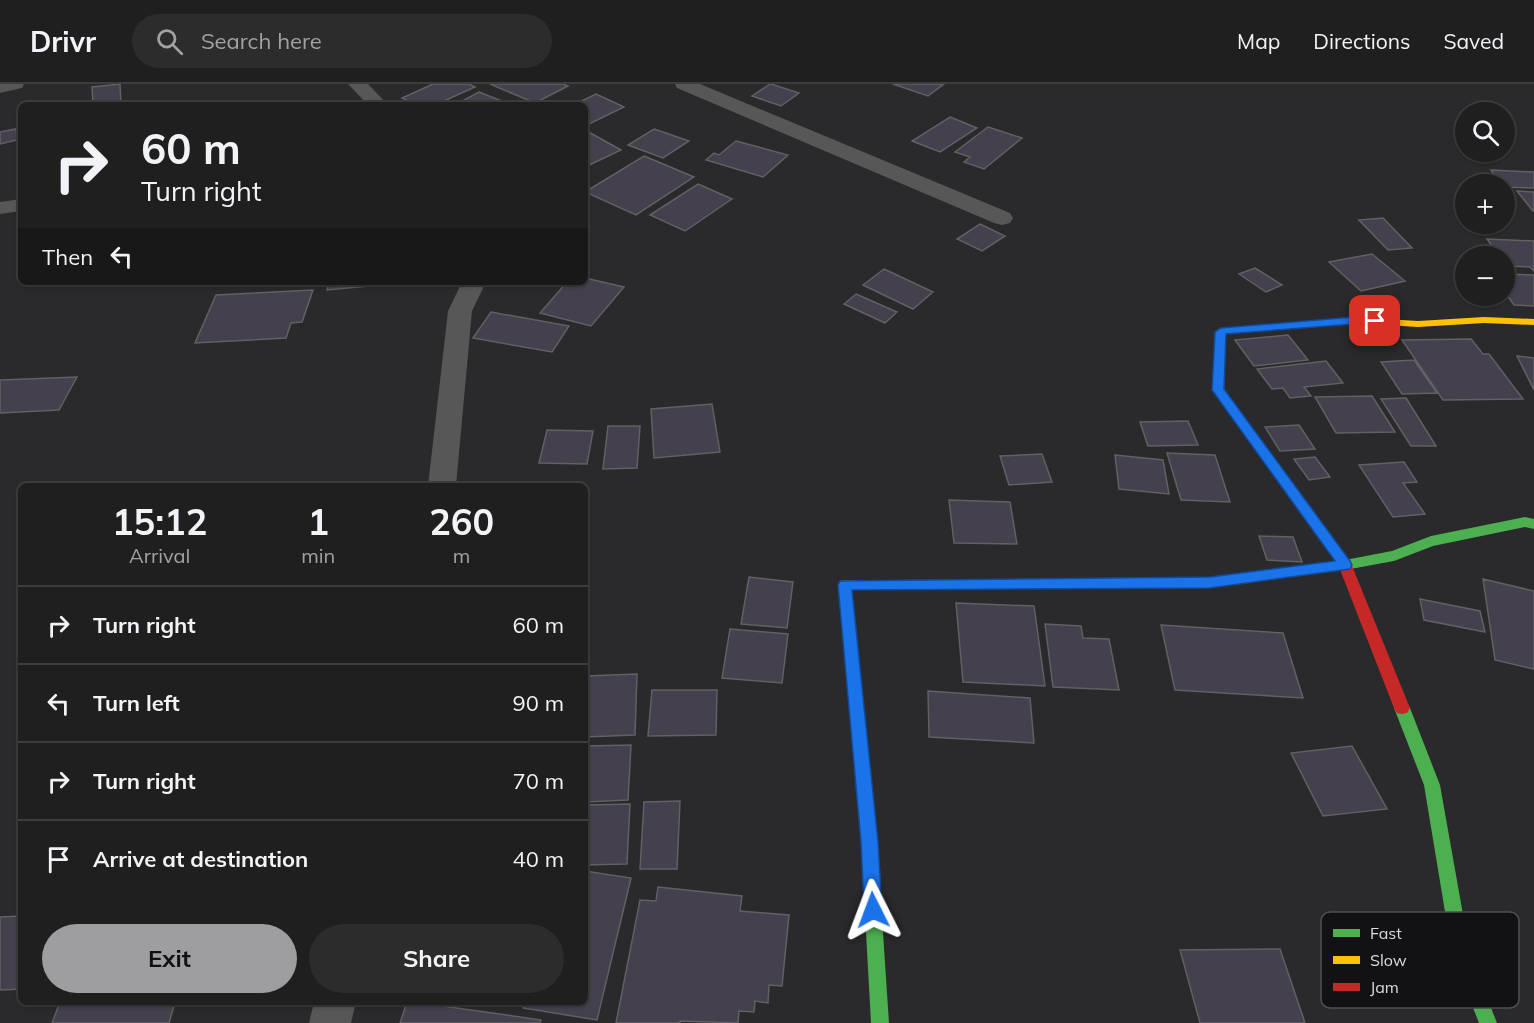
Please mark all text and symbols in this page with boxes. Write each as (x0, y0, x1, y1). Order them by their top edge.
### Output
search box (132, 14, 552, 68)
text: Drivr (30, 24, 96, 59)
icon: search (153, 25, 186, 58)
text: Search here (201, 27, 322, 55)
text: Map (1237, 28, 1280, 54)
text: Directions (1313, 28, 1410, 54)
text: Saved (1443, 28, 1504, 54)
map controls (1455, 102, 1515, 306)
button: search (1455, 102, 1515, 162)
text: 60 m (141, 122, 241, 175)
icon: right (42, 126, 120, 204)
text: Turn right (141, 174, 261, 208)
button: + (1455, 174, 1515, 234)
icon: left (105, 240, 138, 273)
text: Then (42, 243, 93, 271)
button: − (1455, 246, 1515, 306)
pin (1349, 295, 1400, 346)
icon: arrive (1358, 304, 1391, 337)
text: 15:12 (112, 499, 207, 544)
text: 1 (307, 499, 329, 544)
text: 260 (429, 499, 494, 544)
text: Arrival (129, 543, 190, 568)
text: min (301, 543, 335, 568)
text: m (453, 543, 470, 568)
icon: right (42, 609, 75, 642)
text: Turn right (93, 611, 196, 639)
text: 60 m (513, 611, 564, 639)
icon: left (42, 687, 75, 720)
text: Turn left (93, 689, 180, 717)
text: 90 m (513, 689, 564, 717)
icon: right (42, 765, 75, 798)
text: Turn right (93, 767, 196, 795)
text: 70 m (513, 767, 564, 795)
icon: arrive (42, 843, 75, 876)
text: Arrive at destination (93, 845, 308, 873)
text: 40 m (513, 845, 564, 873)
position arrow (841, 878, 905, 942)
legend (1321, 912, 1519, 1008)
text: Fast (1370, 923, 1402, 943)
button: Exit (42, 924, 297, 993)
button: Share (309, 924, 564, 993)
text: Slow (1370, 950, 1407, 970)
text: Jam (1370, 977, 1399, 997)

